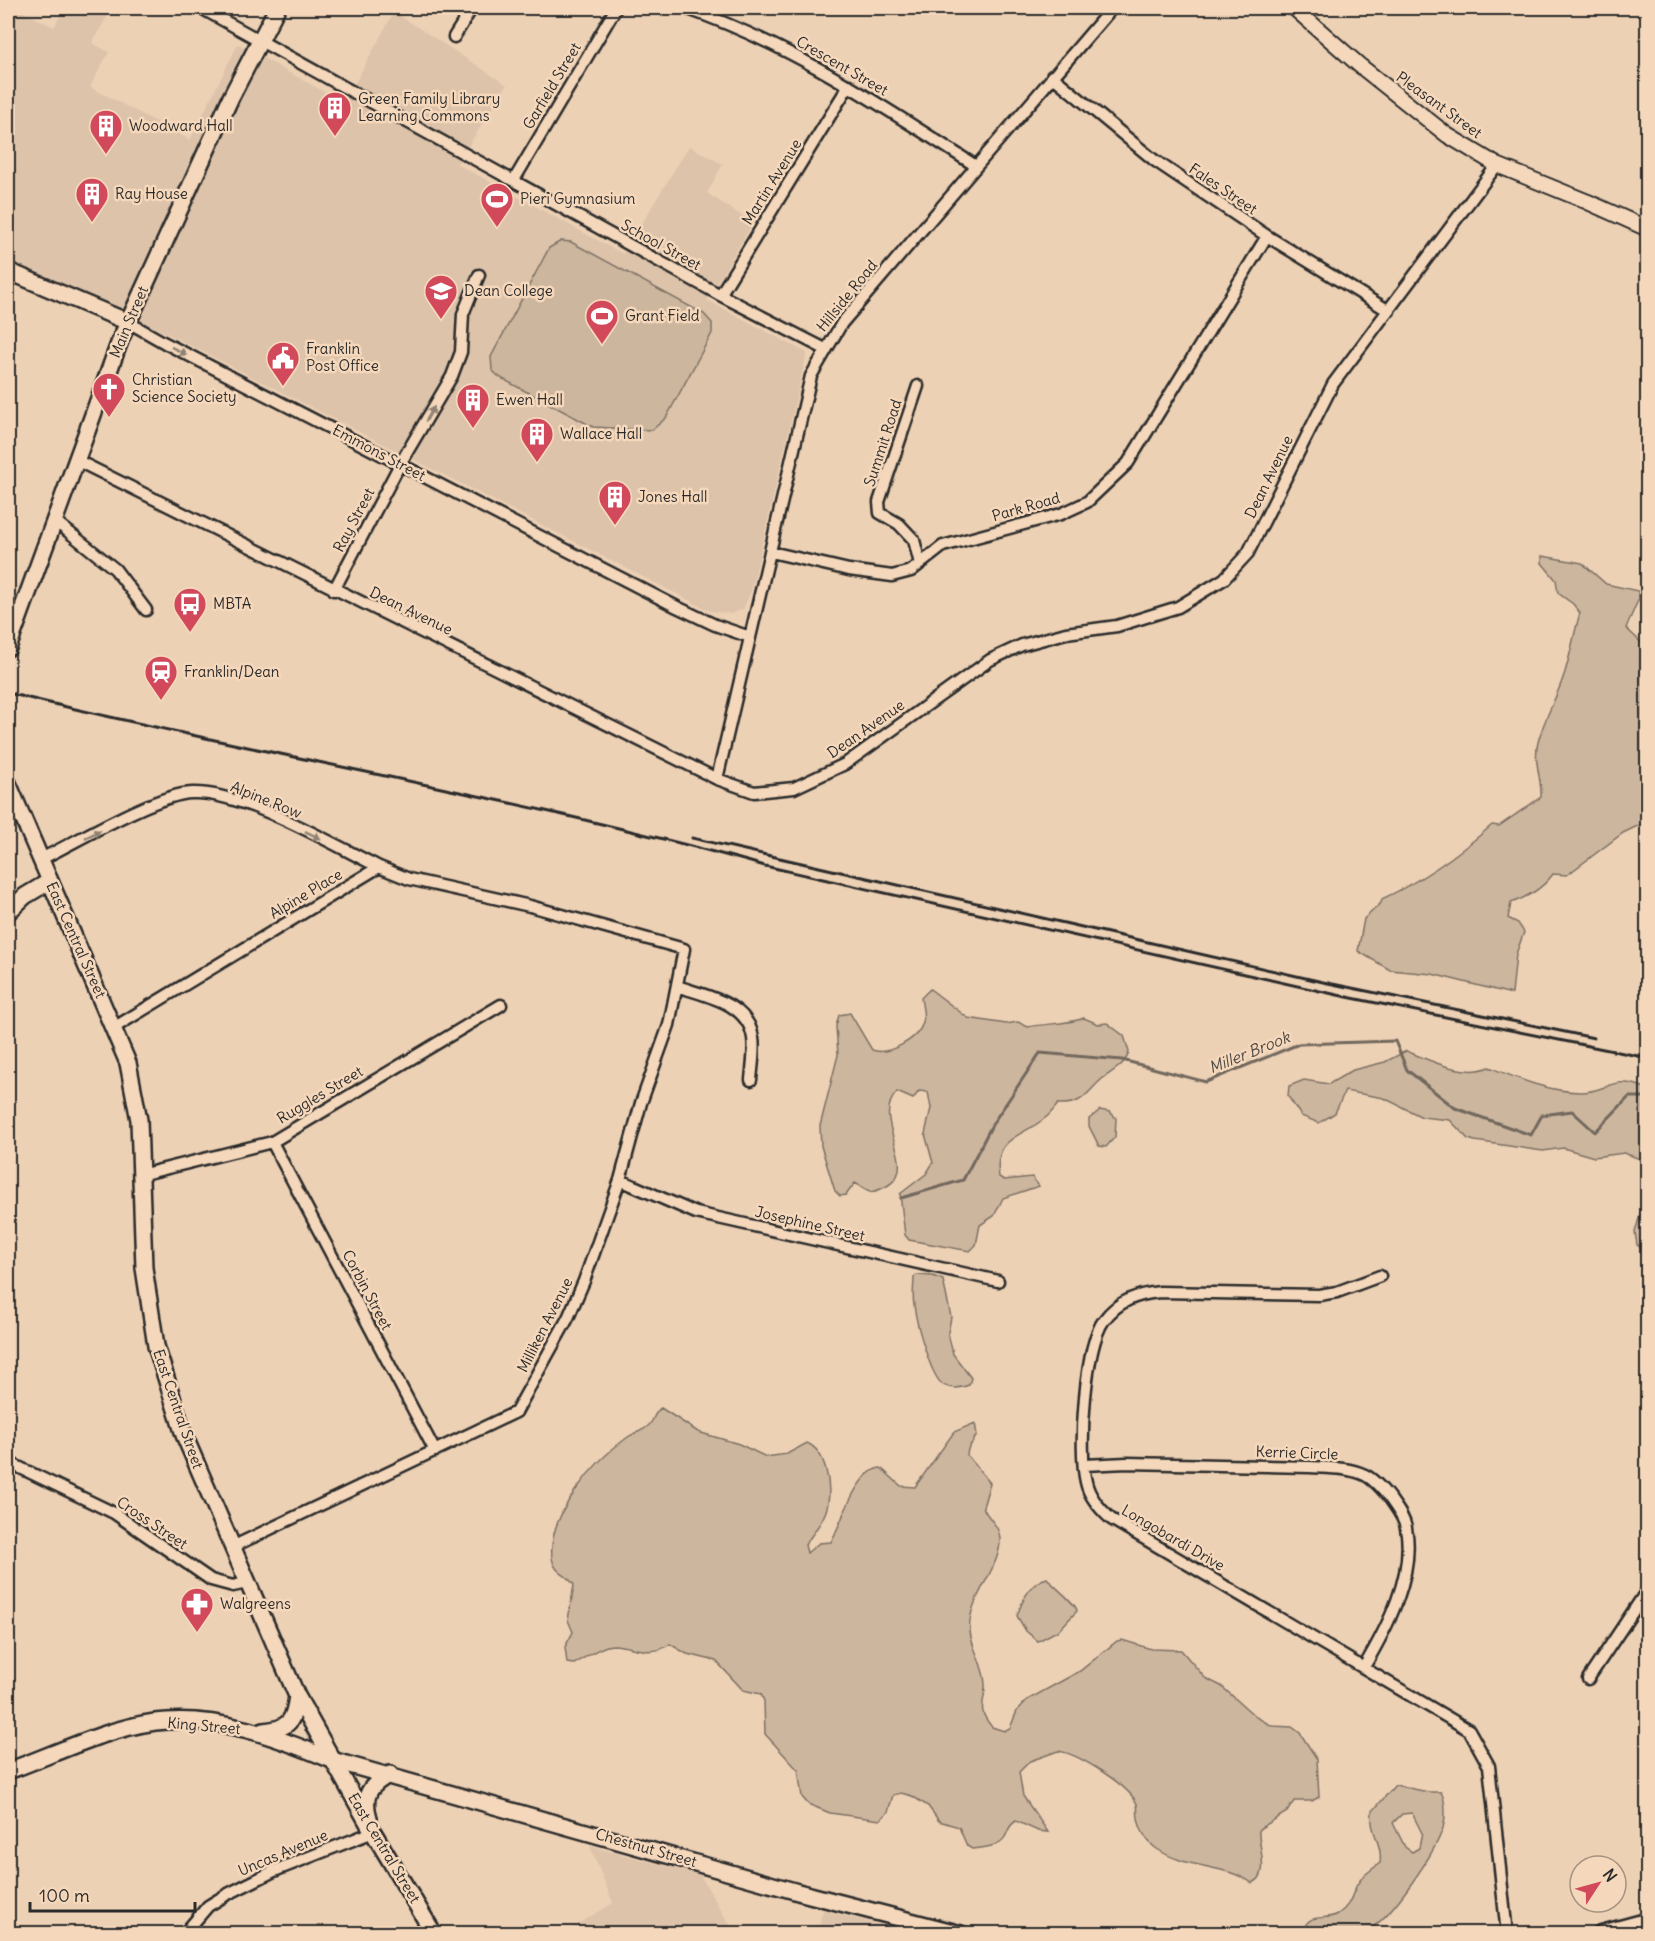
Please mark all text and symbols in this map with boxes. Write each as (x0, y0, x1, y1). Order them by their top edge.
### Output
street label: Crescent Street (793, 32, 892, 100)
street label: Garfield Street (518, 39, 585, 132)
street label: Pleasant Street (1393, 67, 1486, 142)
place label: Green Family Library Learning Commons (358, 89, 500, 125)
building icon: Green Family Library Learning Commons (317, 90, 353, 137)
building icon: Woodward Hall (88, 108, 124, 155)
place label: Woodward Hall (129, 116, 233, 135)
street label: Martin Avenue (738, 135, 806, 228)
street label: Fales Street (1186, 159, 1261, 218)
building icon: Ray House (74, 176, 110, 223)
sports icon: Pieri Gymnasium (479, 181, 515, 228)
place label: Ray House (115, 184, 188, 203)
place label: Pieri Gymnasium (520, 189, 635, 208)
street label: School Street (618, 215, 705, 274)
street label: Hillside Road (812, 256, 881, 335)
school or university icon: Dean College (423, 273, 459, 320)
place label: Dean College (464, 281, 553, 300)
street label: Main Street (105, 283, 152, 361)
sports icon: Grant Field (584, 298, 620, 345)
place label: Grant Field (625, 306, 700, 325)
place label: Franklin Post Office (306, 339, 379, 375)
public building icon: Franklin Post Office (265, 340, 301, 387)
one-way arrow (171, 346, 188, 356)
place label: Christian Science Society (132, 370, 237, 406)
church icon: Christian Science Society (91, 371, 127, 418)
building icon: Ewen Hall (455, 382, 491, 429)
place label: Ewen Hall (496, 390, 563, 409)
street label: Summit Road (859, 397, 906, 489)
one-way arrow (425, 405, 435, 422)
building icon: Wallace Hall (519, 416, 555, 463)
street label: Emmons Street (329, 420, 429, 485)
place label: Wallace Hall (560, 424, 642, 443)
street label: Dean Avenue (1240, 432, 1297, 521)
building icon: Jones Hall (597, 479, 633, 526)
street label: Ray Street (329, 484, 378, 555)
place label: Jones Hall (638, 487, 707, 506)
street label: Park Road (990, 488, 1062, 525)
street label: Dean Avenue (367, 582, 456, 639)
bus stop icon: MBTA (172, 586, 208, 633)
place label: MBTA (213, 594, 252, 613)
station icon: Franklin/Dean (143, 654, 179, 701)
place label: Franklin/Dean (184, 662, 280, 681)
street label: Dean Avenue (823, 695, 908, 762)
street label: Alpine Row (228, 777, 305, 822)
one-way arrow (85, 829, 102, 838)
one-way arrow (305, 831, 322, 840)
street label: Alpine Place (266, 864, 346, 923)
street label: East Central Street (42, 879, 111, 1001)
water label: Miller Brook (1206, 1026, 1294, 1077)
street label: Ruggles Street (273, 1062, 366, 1128)
street label: Josephine Street (753, 1202, 867, 1245)
street label: Corbin Street (338, 1246, 397, 1333)
street label: Milliken Avenue (513, 1274, 577, 1375)
street label: East Central Street (149, 1347, 208, 1471)
street label: Kerrie Circle (1255, 1442, 1339, 1463)
street label: Cross Street (113, 1492, 191, 1553)
street label: Longobardi Drive (1118, 1500, 1228, 1575)
pharmacy icon: Walgreens (179, 1586, 215, 1633)
place label: Walgreens (220, 1594, 291, 1613)
street label: King Street (167, 1713, 241, 1738)
street label: East Central Street (344, 1789, 425, 1906)
street label: Chestnut Street (593, 1824, 699, 1871)
street label: Uncas Avenue (235, 1825, 330, 1880)
north arrow (1568, 1854, 1628, 1914)
text: N (1599, 1865, 1621, 1886)
scale bar (30, 1875, 195, 1913)
text: 100 m (39, 1884, 90, 1907)

